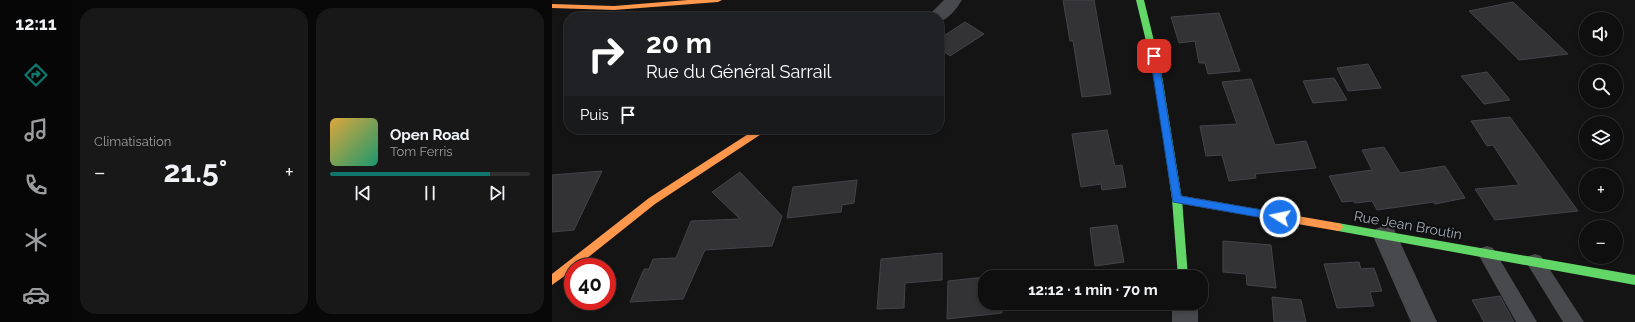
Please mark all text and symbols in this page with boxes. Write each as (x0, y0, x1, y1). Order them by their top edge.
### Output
map controls (1579, 12, 1623, 264)
button: sound (1579, 12, 1623, 56)
text: 12:11 (15, 13, 57, 34)
text: 20 m (646, 27, 712, 60)
icon: right (580, 28, 632, 80)
pin (1137, 39, 1171, 73)
icon: arrive (1143, 45, 1165, 67)
icon: directions (22, 61, 50, 89)
text: Rue du Général Sarrail (646, 61, 831, 82)
button: search (1579, 64, 1623, 108)
icon: arrive (617, 104, 639, 126)
text: Puis (580, 106, 609, 124)
icon: music (22, 116, 50, 144)
button: layers (1579, 116, 1623, 160)
text: Open Road (390, 126, 470, 144)
text: Climatisation (94, 134, 171, 149)
text: Tom Ferris (390, 144, 453, 159)
text: 21.5° (164, 154, 227, 189)
text: − (94, 159, 106, 185)
text: + (285, 159, 294, 185)
button: + (1579, 168, 1623, 212)
icon: phone (22, 171, 50, 199)
icon: previous (352, 182, 374, 204)
icon: pause (419, 182, 441, 204)
icon: next (486, 182, 508, 204)
position arrow (1259, 196, 1301, 238)
street label: Rue Jean Broutin (1353, 208, 1463, 242)
button: − (1579, 220, 1623, 264)
icon: climate (22, 226, 50, 254)
speed limit sign: 40 (564, 258, 616, 310)
icon: car (22, 281, 50, 309)
text: 12:12 · 1 min · 70 m (1028, 281, 1158, 299)

